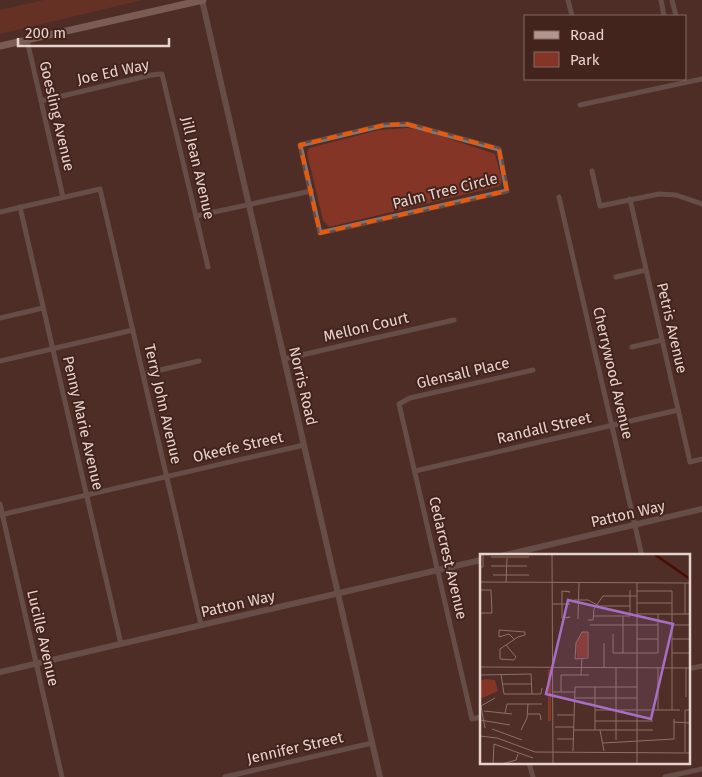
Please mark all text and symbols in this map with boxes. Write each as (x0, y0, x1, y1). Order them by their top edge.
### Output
scale bar (18, 15, 169, 47)
legend (524, 15, 687, 80)
text: 200 m (25, 24, 66, 42)
text: Road (570, 26, 605, 44)
text: Park (570, 51, 600, 69)
street label: Joe Ed Way (75, 55, 151, 88)
street label: Goesling Avenue (36, 59, 78, 173)
street label: Jill Jean Avenue (177, 115, 219, 221)
street label: Palm Tree Circle (391, 169, 499, 213)
street label: Petris Avenue (653, 281, 691, 375)
street label: Cherrywood Avenue (589, 305, 637, 441)
street label: Mellon Court (322, 308, 411, 346)
street label: Terry John Avenue (140, 342, 186, 466)
street label: Norris Road (285, 345, 321, 427)
street label: Penny Marie Avenue (59, 354, 107, 492)
street label: Glensall Place (415, 354, 511, 392)
street label: Randall Street (495, 408, 594, 448)
street label: Okeefe Street (191, 428, 285, 466)
street label: Cedarcrest Avenue (425, 495, 471, 621)
street label: Patton Way (589, 497, 667, 531)
inset map (480, 554, 690, 764)
street label: Patton Way (199, 587, 277, 621)
street label: Lucille Avenue (23, 588, 63, 688)
street label: Jennifer Street (245, 728, 345, 768)

